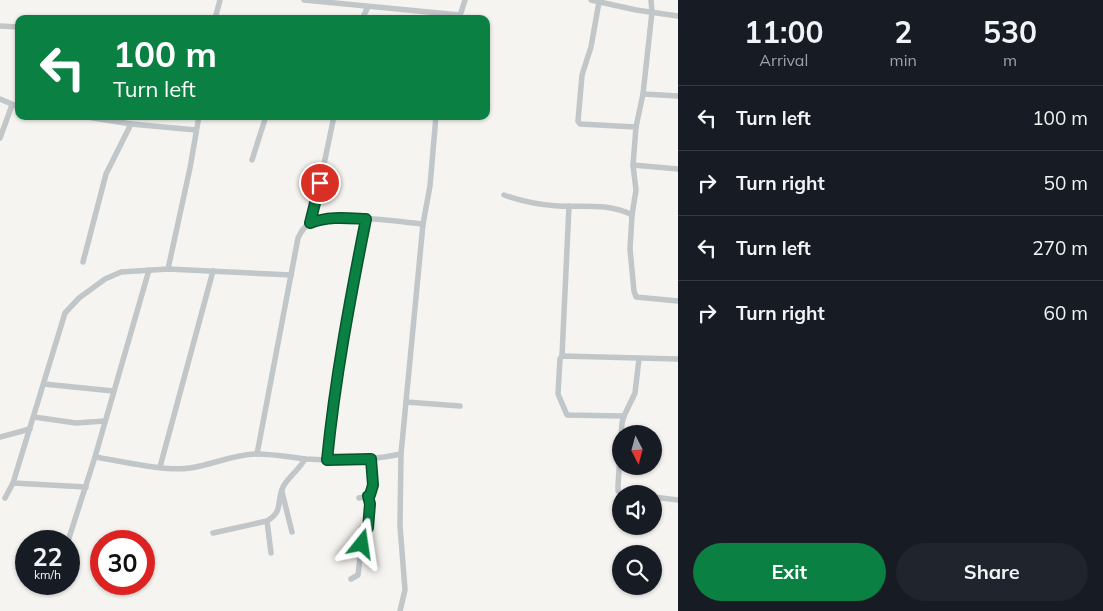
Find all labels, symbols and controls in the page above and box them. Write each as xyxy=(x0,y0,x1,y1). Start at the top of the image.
text: 11:00 xyxy=(744,13,824,51)
text: 2 xyxy=(894,13,912,51)
text: 530 xyxy=(983,13,1037,51)
text: 100 m xyxy=(113,32,217,76)
icon: left xyxy=(30,35,95,100)
text: Arrival xyxy=(759,50,808,70)
text: min xyxy=(890,50,917,70)
text: m xyxy=(1003,50,1017,70)
text: Turn left xyxy=(113,75,196,103)
icon: left xyxy=(693,104,721,132)
text: Turn left xyxy=(736,106,811,130)
text: 100 m xyxy=(1032,106,1088,130)
pin xyxy=(299,162,341,204)
icon: arrive xyxy=(306,169,334,197)
icon: right xyxy=(693,169,721,197)
text: Turn right xyxy=(736,171,825,195)
text: 50 m xyxy=(1044,171,1088,195)
icon: left xyxy=(693,234,721,262)
text: Turn left xyxy=(736,236,811,260)
text: 270 m xyxy=(1032,236,1088,260)
icon: right xyxy=(693,299,721,327)
text: Turn right xyxy=(736,301,825,325)
text: 60 m xyxy=(1044,301,1088,325)
north arrow xyxy=(612,425,662,475)
map controls xyxy=(612,425,662,595)
button: sound xyxy=(612,485,662,535)
position arrow xyxy=(335,517,387,569)
speed limit sign: 30 xyxy=(90,530,155,595)
text: 22 xyxy=(32,541,63,572)
button: Exit xyxy=(693,543,886,601)
button: Share xyxy=(896,543,1088,601)
button: search xyxy=(612,545,662,595)
text: km/h xyxy=(34,567,61,582)

